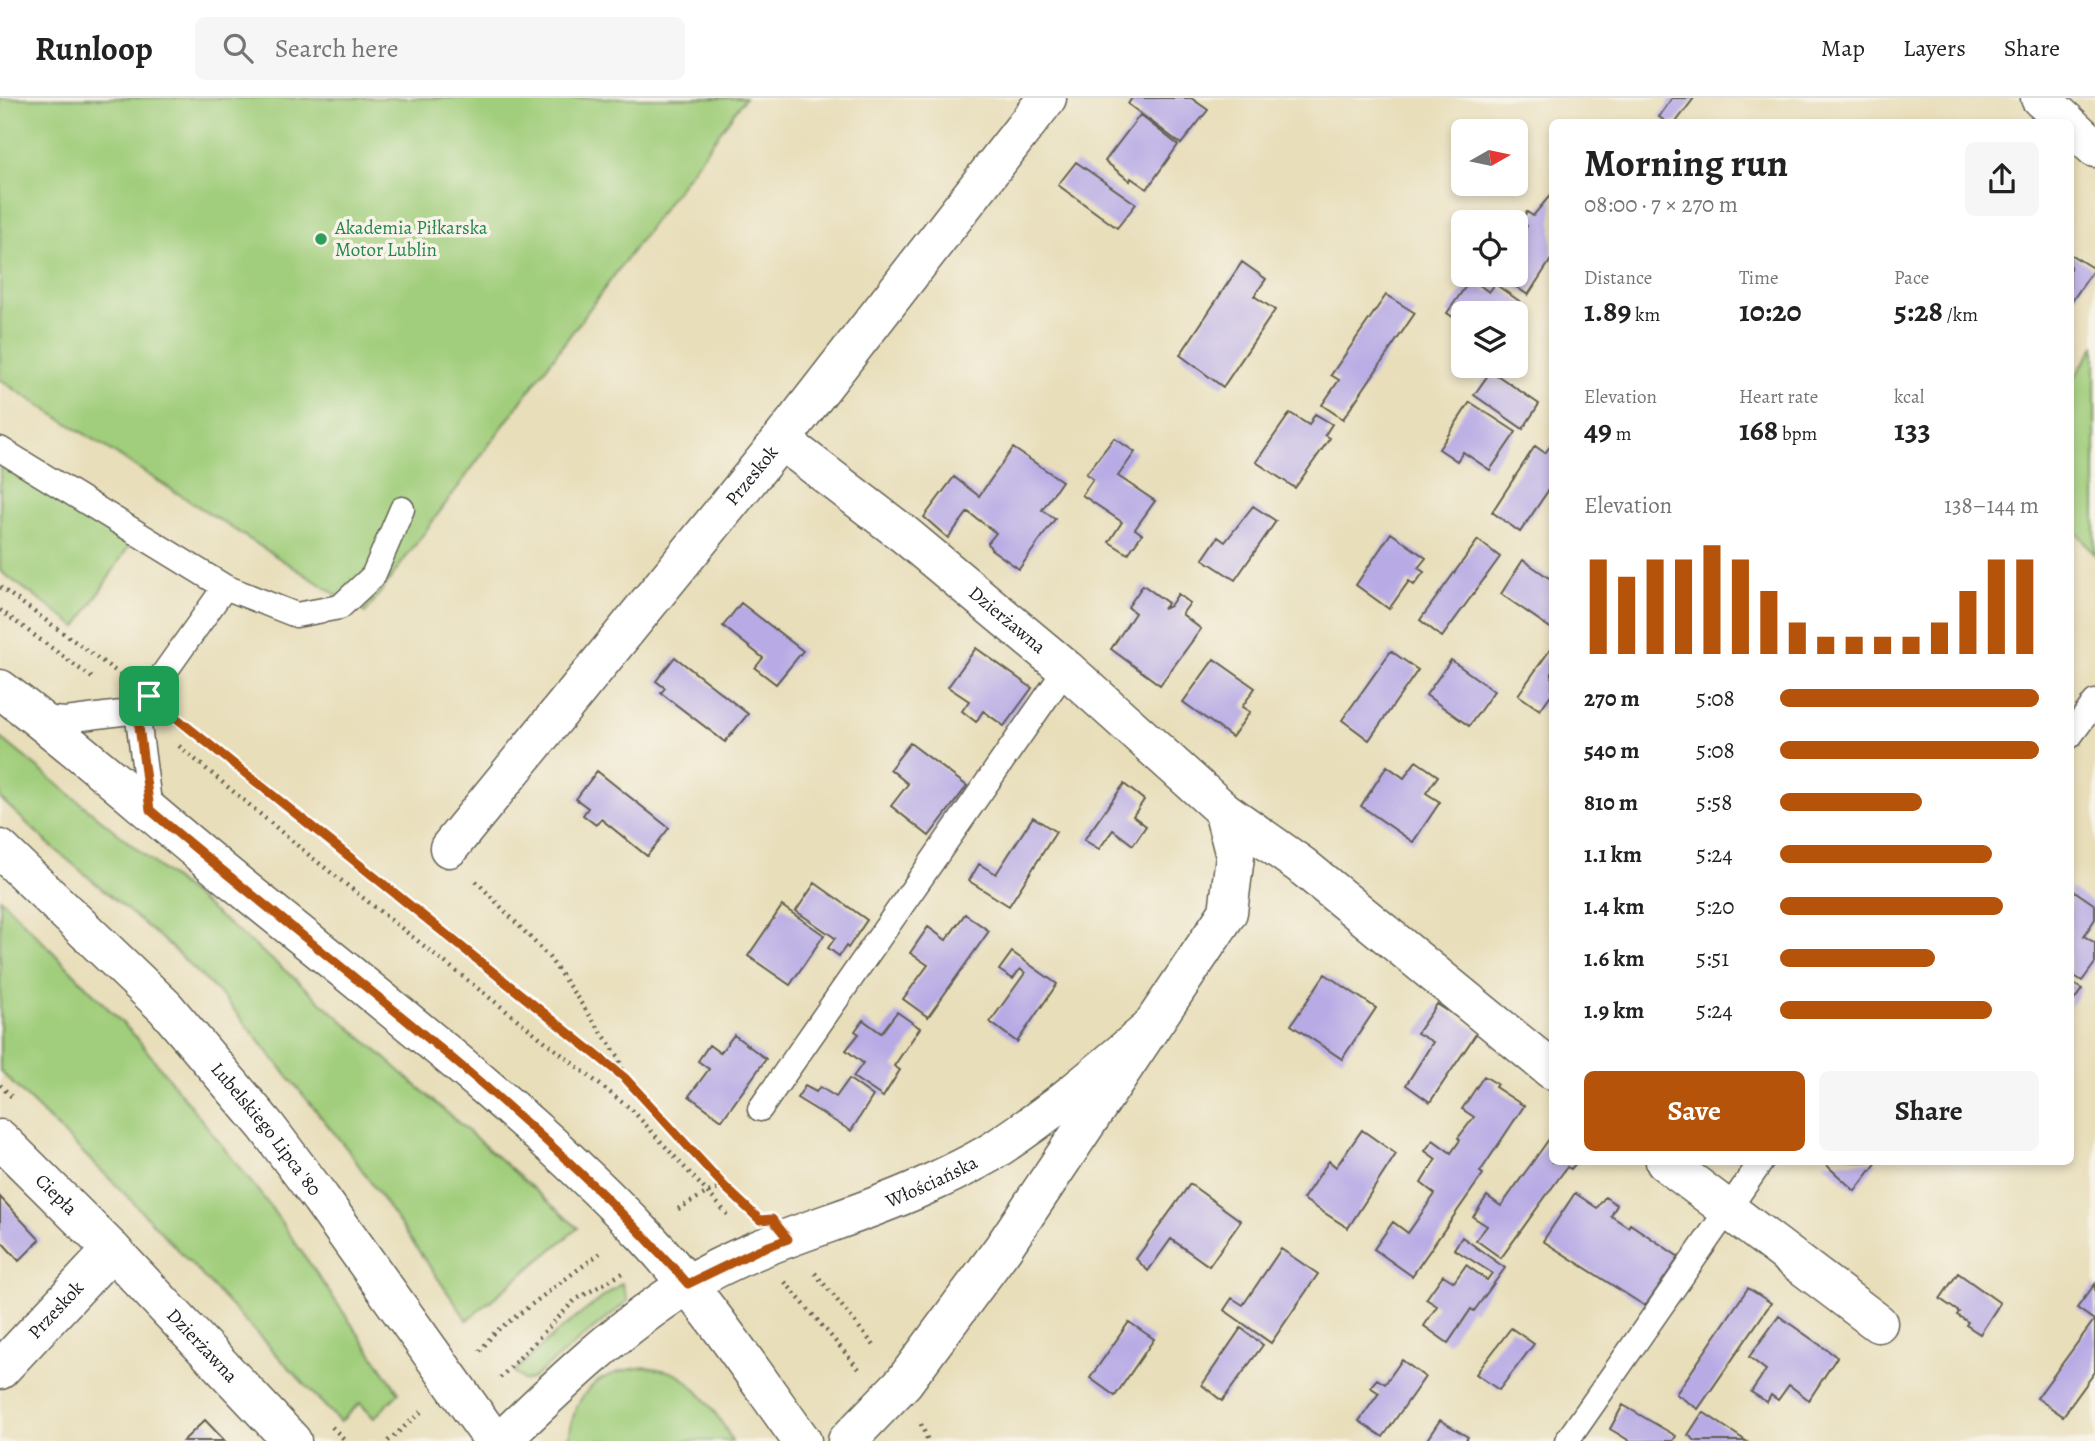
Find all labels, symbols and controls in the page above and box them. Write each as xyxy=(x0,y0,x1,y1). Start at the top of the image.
search box xyxy=(195,17,685,80)
text: Runloop xyxy=(35,26,153,71)
icon: search xyxy=(219,29,257,67)
text: Search here xyxy=(275,31,398,66)
text: Map xyxy=(1821,32,1865,64)
text: Layers xyxy=(1903,32,1966,64)
text: Share xyxy=(2004,32,2060,64)
north arrow xyxy=(1451,119,1528,196)
map controls xyxy=(1451,119,1528,378)
text: Morning run xyxy=(1584,137,1788,189)
button: share xyxy=(1965,142,2039,216)
text: 08:00 · 7 × 270 m xyxy=(1584,189,1738,220)
button: locate xyxy=(1451,210,1528,287)
place label: Akademia Piłkarska Motor Lublin xyxy=(334,215,488,263)
marker: Akademia Piłkarska Motor Lublin xyxy=(313,231,329,247)
text: Distance xyxy=(1584,265,1652,291)
text: Time xyxy=(1739,265,1778,291)
text: Pace xyxy=(1894,265,1929,291)
text: 1.89 xyxy=(1584,291,1631,331)
text: 10:20 xyxy=(1739,291,1802,331)
text: 5:28 xyxy=(1894,291,1943,331)
button: layers xyxy=(1451,301,1528,378)
text: km xyxy=(1631,302,1660,328)
text: /km xyxy=(1943,302,1978,328)
text: Elevation xyxy=(1584,384,1657,410)
text: Heart rate xyxy=(1739,384,1818,410)
text: kcal xyxy=(1894,384,1924,410)
text: 49 xyxy=(1584,410,1612,450)
text: 168 xyxy=(1739,410,1778,450)
text: 133 xyxy=(1894,410,1931,450)
text: m xyxy=(1612,421,1632,447)
text: bpm xyxy=(1778,421,1817,447)
street label: Przeskok xyxy=(720,440,785,511)
text: Elevation xyxy=(1584,490,1672,521)
text: 138–144 m xyxy=(1944,490,2039,521)
street label: Dzierżawna xyxy=(963,580,1051,660)
pin xyxy=(119,666,179,726)
icon: arrive xyxy=(130,677,168,715)
text: 270 m xyxy=(1584,683,1640,714)
text: 5:08 xyxy=(1696,683,1735,714)
text: 540 m xyxy=(1584,735,1639,766)
text: 5:08 xyxy=(1696,735,1735,766)
text: 810 m xyxy=(1584,787,1638,818)
text: 5:58 xyxy=(1696,787,1732,818)
text: 1.1 km xyxy=(1584,839,1642,870)
text: 5:24 xyxy=(1696,839,1733,870)
text: 1.4 km xyxy=(1584,891,1645,922)
text: 5:20 xyxy=(1696,891,1735,922)
text: 1.6 km xyxy=(1584,943,1644,974)
text: 5:51 xyxy=(1696,943,1729,974)
text: 1.9 km xyxy=(1584,995,1644,1026)
text: 5:24 xyxy=(1696,995,1733,1026)
street label: Lubelskiego Lipca '80 xyxy=(205,1057,327,1201)
button: Save xyxy=(1584,1071,1805,1151)
button: Share xyxy=(1819,1071,2039,1151)
street label: Włościańska xyxy=(881,1149,982,1215)
street label: Ciepła xyxy=(29,1168,83,1221)
street label: Przeskok xyxy=(22,1275,90,1345)
street label: Dzierżawna xyxy=(161,1303,244,1388)

